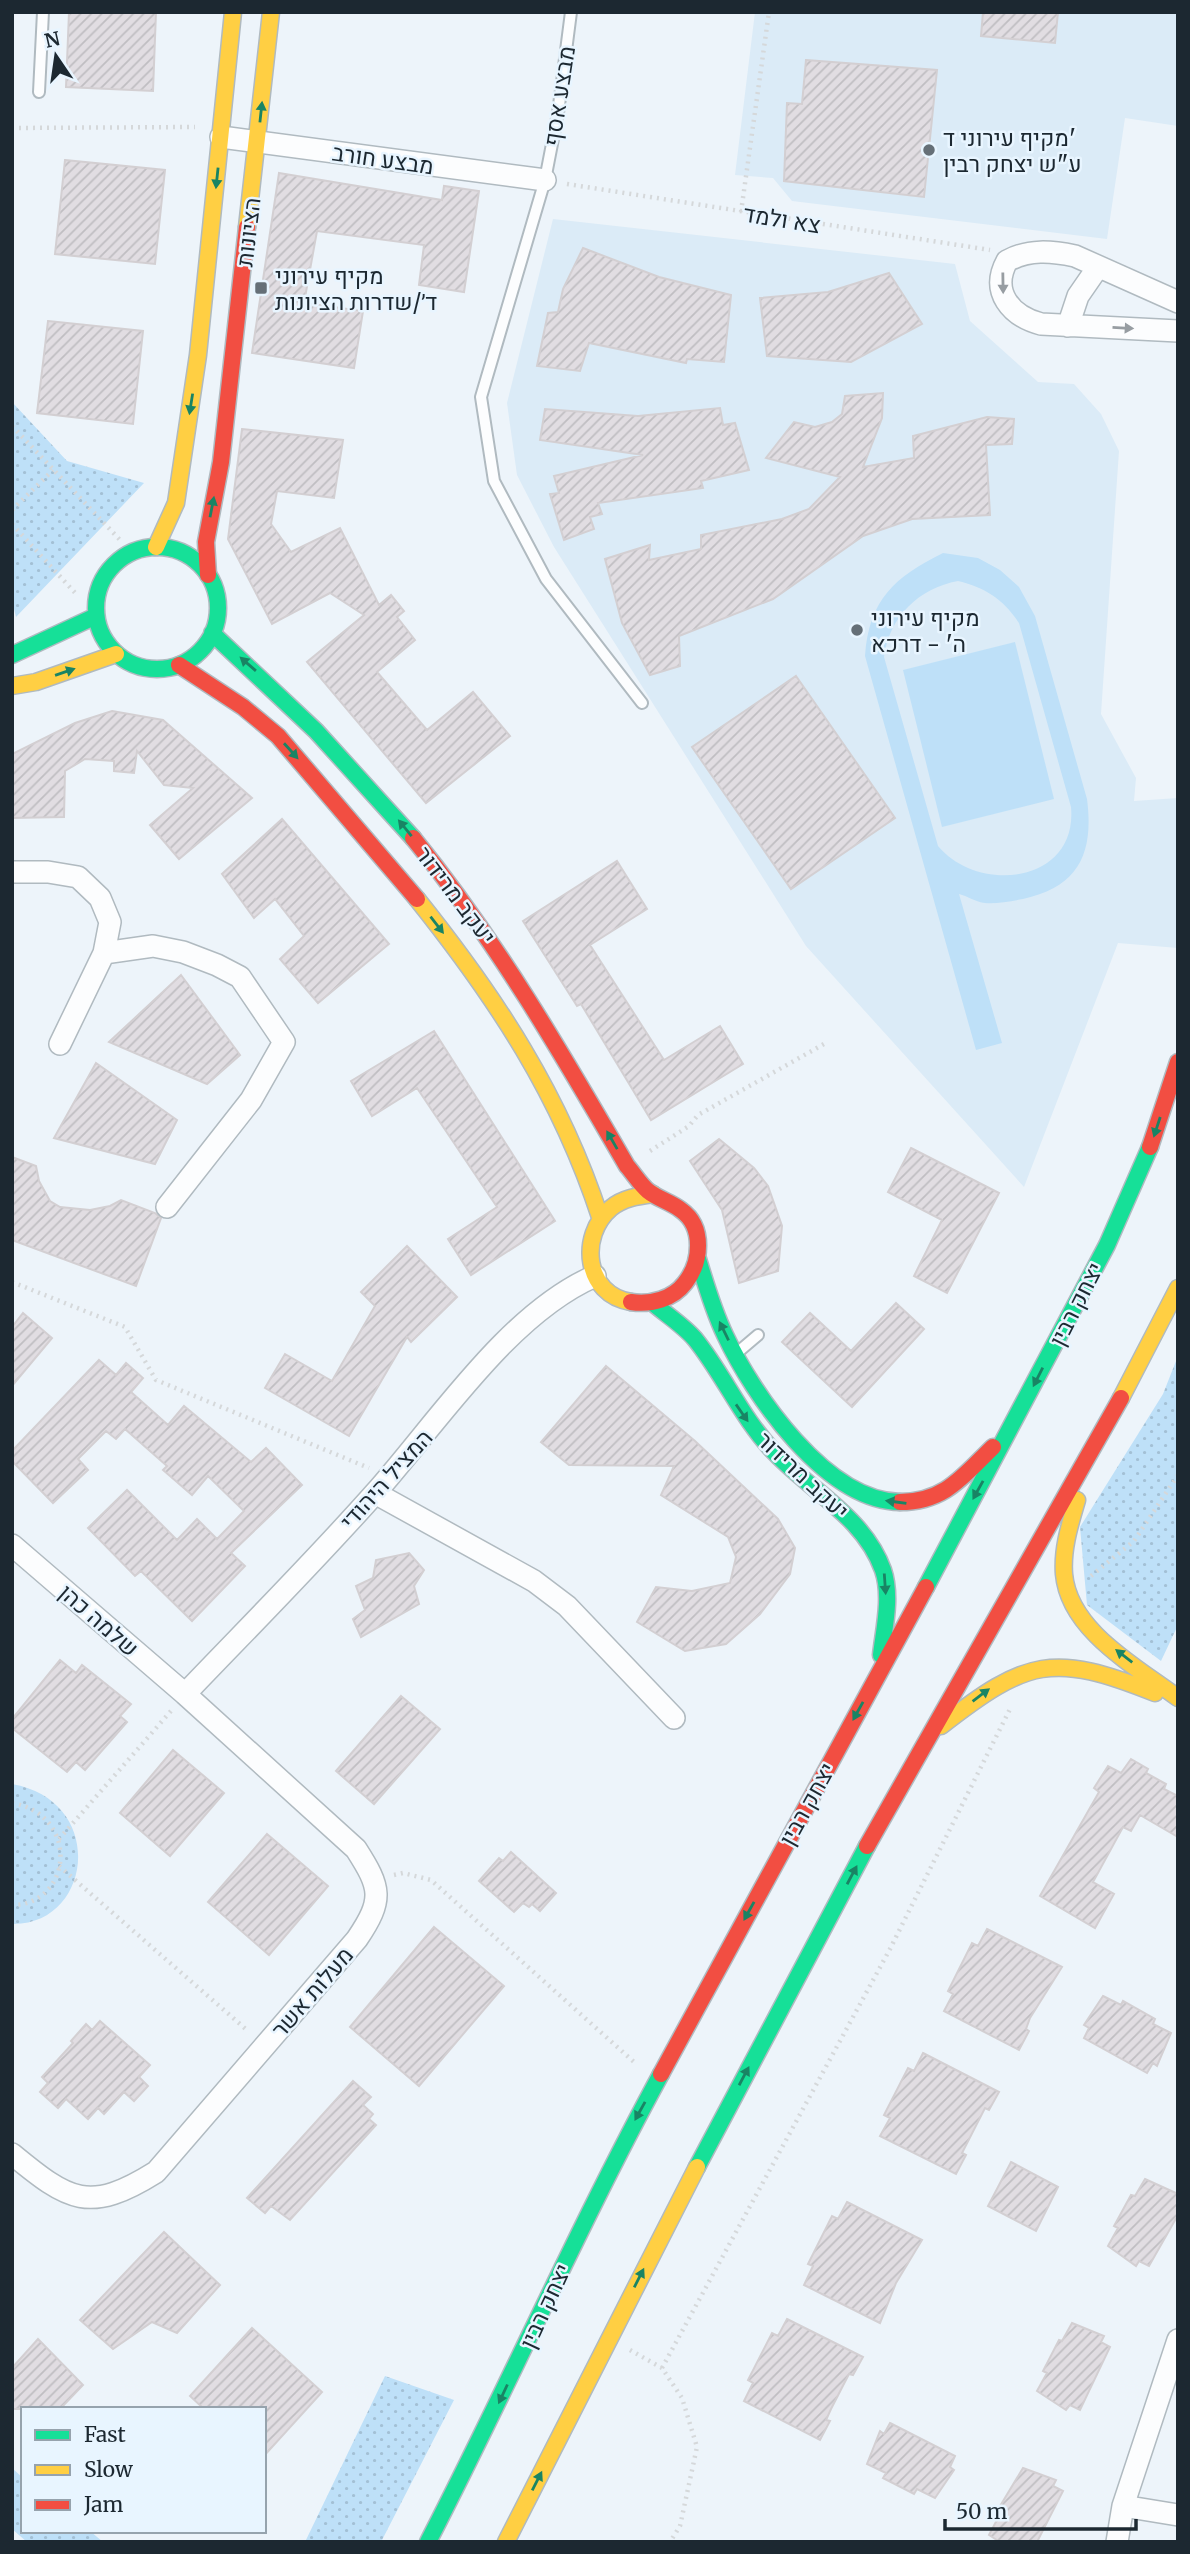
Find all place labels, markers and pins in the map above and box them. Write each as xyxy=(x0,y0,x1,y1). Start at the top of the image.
place label: מקיף עירוני ד' ע"ש יצחק רבין xyxy=(943,123,1082,178)
marker: מקיף עירוני ד' ע"ש יצחק רבין xyxy=(921,142,937,158)
place label: מקיף עירוני ד׳/שדרות הציונות xyxy=(275,261,437,316)
marker: מקיף עירוני ד׳/שדרות הציונות xyxy=(253,280,269,296)
place label: מקיף עירוני ה' - דרכא xyxy=(871,603,980,658)
marker: מקיף עירוני ה' - דרכא xyxy=(849,622,865,638)

